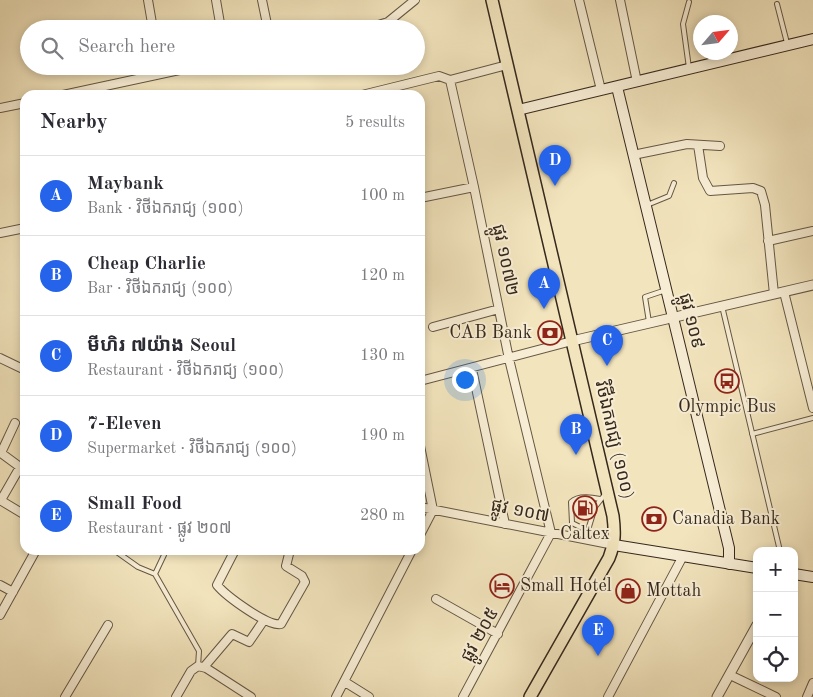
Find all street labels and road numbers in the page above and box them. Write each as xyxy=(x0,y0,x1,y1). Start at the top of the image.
street label: ផ្លូវ ១០៧២ xyxy=(482,223,521,299)
street label: ផ្លូវ ១០៩ xyxy=(669,291,707,352)
street label: វិថីឯករាជ្យ (១០០) xyxy=(590,377,640,501)
street label: ផ្លូវ ១០៧ xyxy=(488,497,551,532)
street label: ផ្លូវ ២០៥ xyxy=(458,605,508,668)

